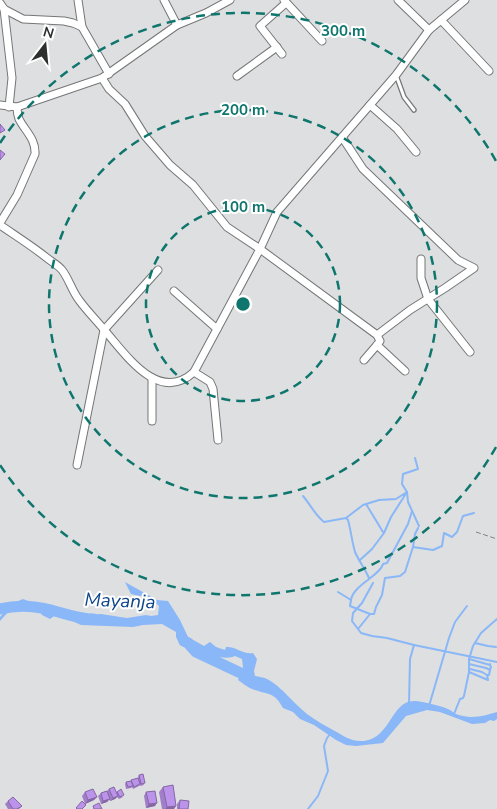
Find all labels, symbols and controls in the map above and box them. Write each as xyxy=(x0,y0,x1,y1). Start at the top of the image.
north arrow xyxy=(20,20,70,70)
text: 300 m xyxy=(321,21,365,41)
text: N xyxy=(41,22,56,44)
text: 200 m xyxy=(221,100,265,120)
text: 100 m xyxy=(221,197,265,217)
centre of rings xyxy=(234,295,252,313)
water label: Mayanja xyxy=(84,587,156,615)

